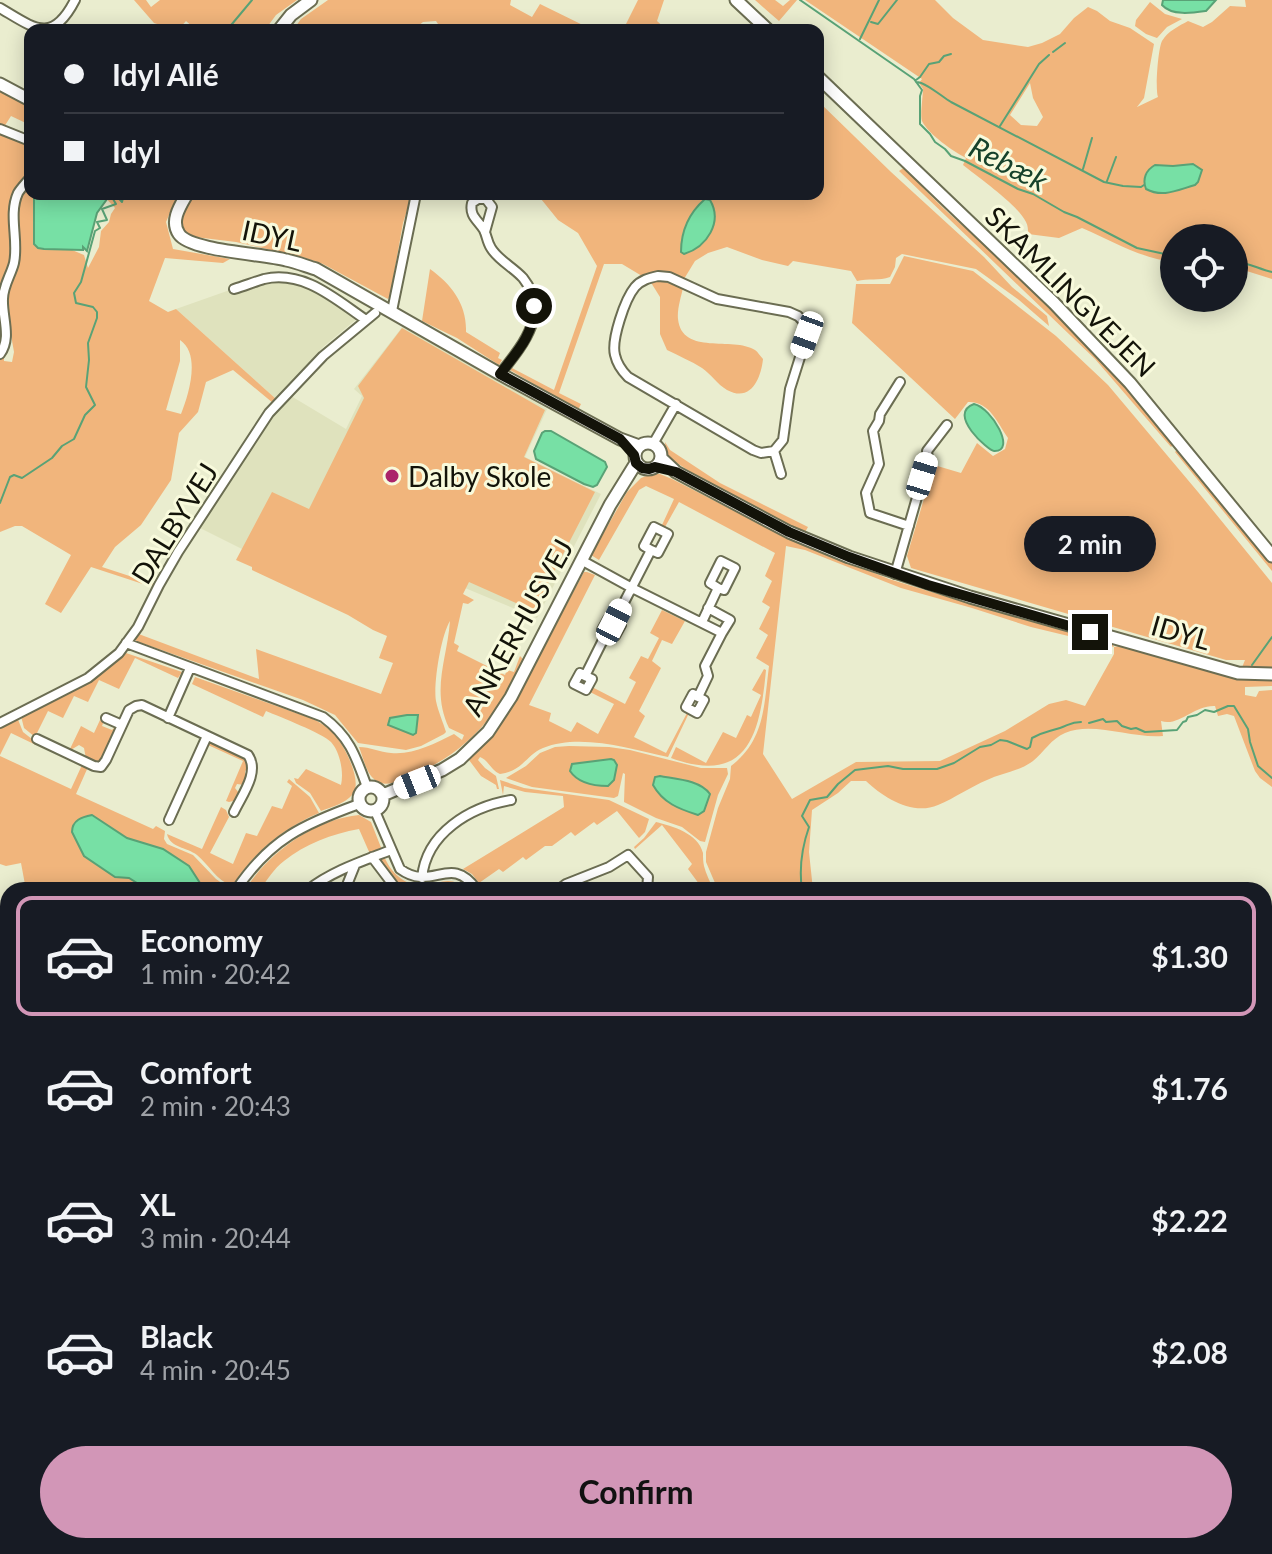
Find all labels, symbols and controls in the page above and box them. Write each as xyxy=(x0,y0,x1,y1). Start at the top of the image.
text: Idyl Allé xyxy=(112,56,219,92)
water label: Rebæk xyxy=(964,128,1055,198)
text: Idyl xyxy=(112,133,161,169)
street label: SKAMLINGVEJEN xyxy=(979,199,1163,383)
street label: IDYL xyxy=(239,212,305,258)
map controls xyxy=(1160,224,1248,312)
button: locate xyxy=(1160,224,1248,312)
route start xyxy=(516,288,552,324)
car xyxy=(788,308,826,362)
car xyxy=(904,450,940,502)
street label: DALBYVEJ xyxy=(124,456,224,590)
place label: Dalby Skole xyxy=(408,459,551,493)
marker: Dalby Skole xyxy=(383,467,401,485)
callout: 2 min xyxy=(1024,516,1156,572)
text: 2 min xyxy=(1058,528,1122,560)
street label: ANKERHUSVEJ xyxy=(455,533,579,721)
car xyxy=(592,595,636,649)
street label: IDYL xyxy=(1148,607,1214,657)
route end xyxy=(1072,614,1108,650)
car xyxy=(390,762,444,802)
icon: car xyxy=(44,920,116,992)
text: Economy xyxy=(140,922,263,958)
text: $1.30 xyxy=(1151,938,1228,974)
text: 1 min · 20:42 xyxy=(140,958,291,990)
icon: car xyxy=(44,1052,116,1124)
text: Comfort xyxy=(140,1054,252,1090)
text: $1.76 xyxy=(1151,1070,1228,1106)
text: 2 min · 20:43 xyxy=(140,1090,291,1122)
icon: car xyxy=(44,1184,116,1256)
text: XL xyxy=(140,1186,176,1222)
text: $2.22 xyxy=(1151,1202,1228,1238)
text: 3 min · 20:44 xyxy=(140,1222,291,1254)
icon: car xyxy=(44,1316,116,1388)
text: Black xyxy=(140,1318,213,1354)
text: $2.08 xyxy=(1151,1334,1228,1370)
text: 4 min · 20:45 xyxy=(140,1354,291,1386)
button: Confirm xyxy=(40,1446,1232,1538)

